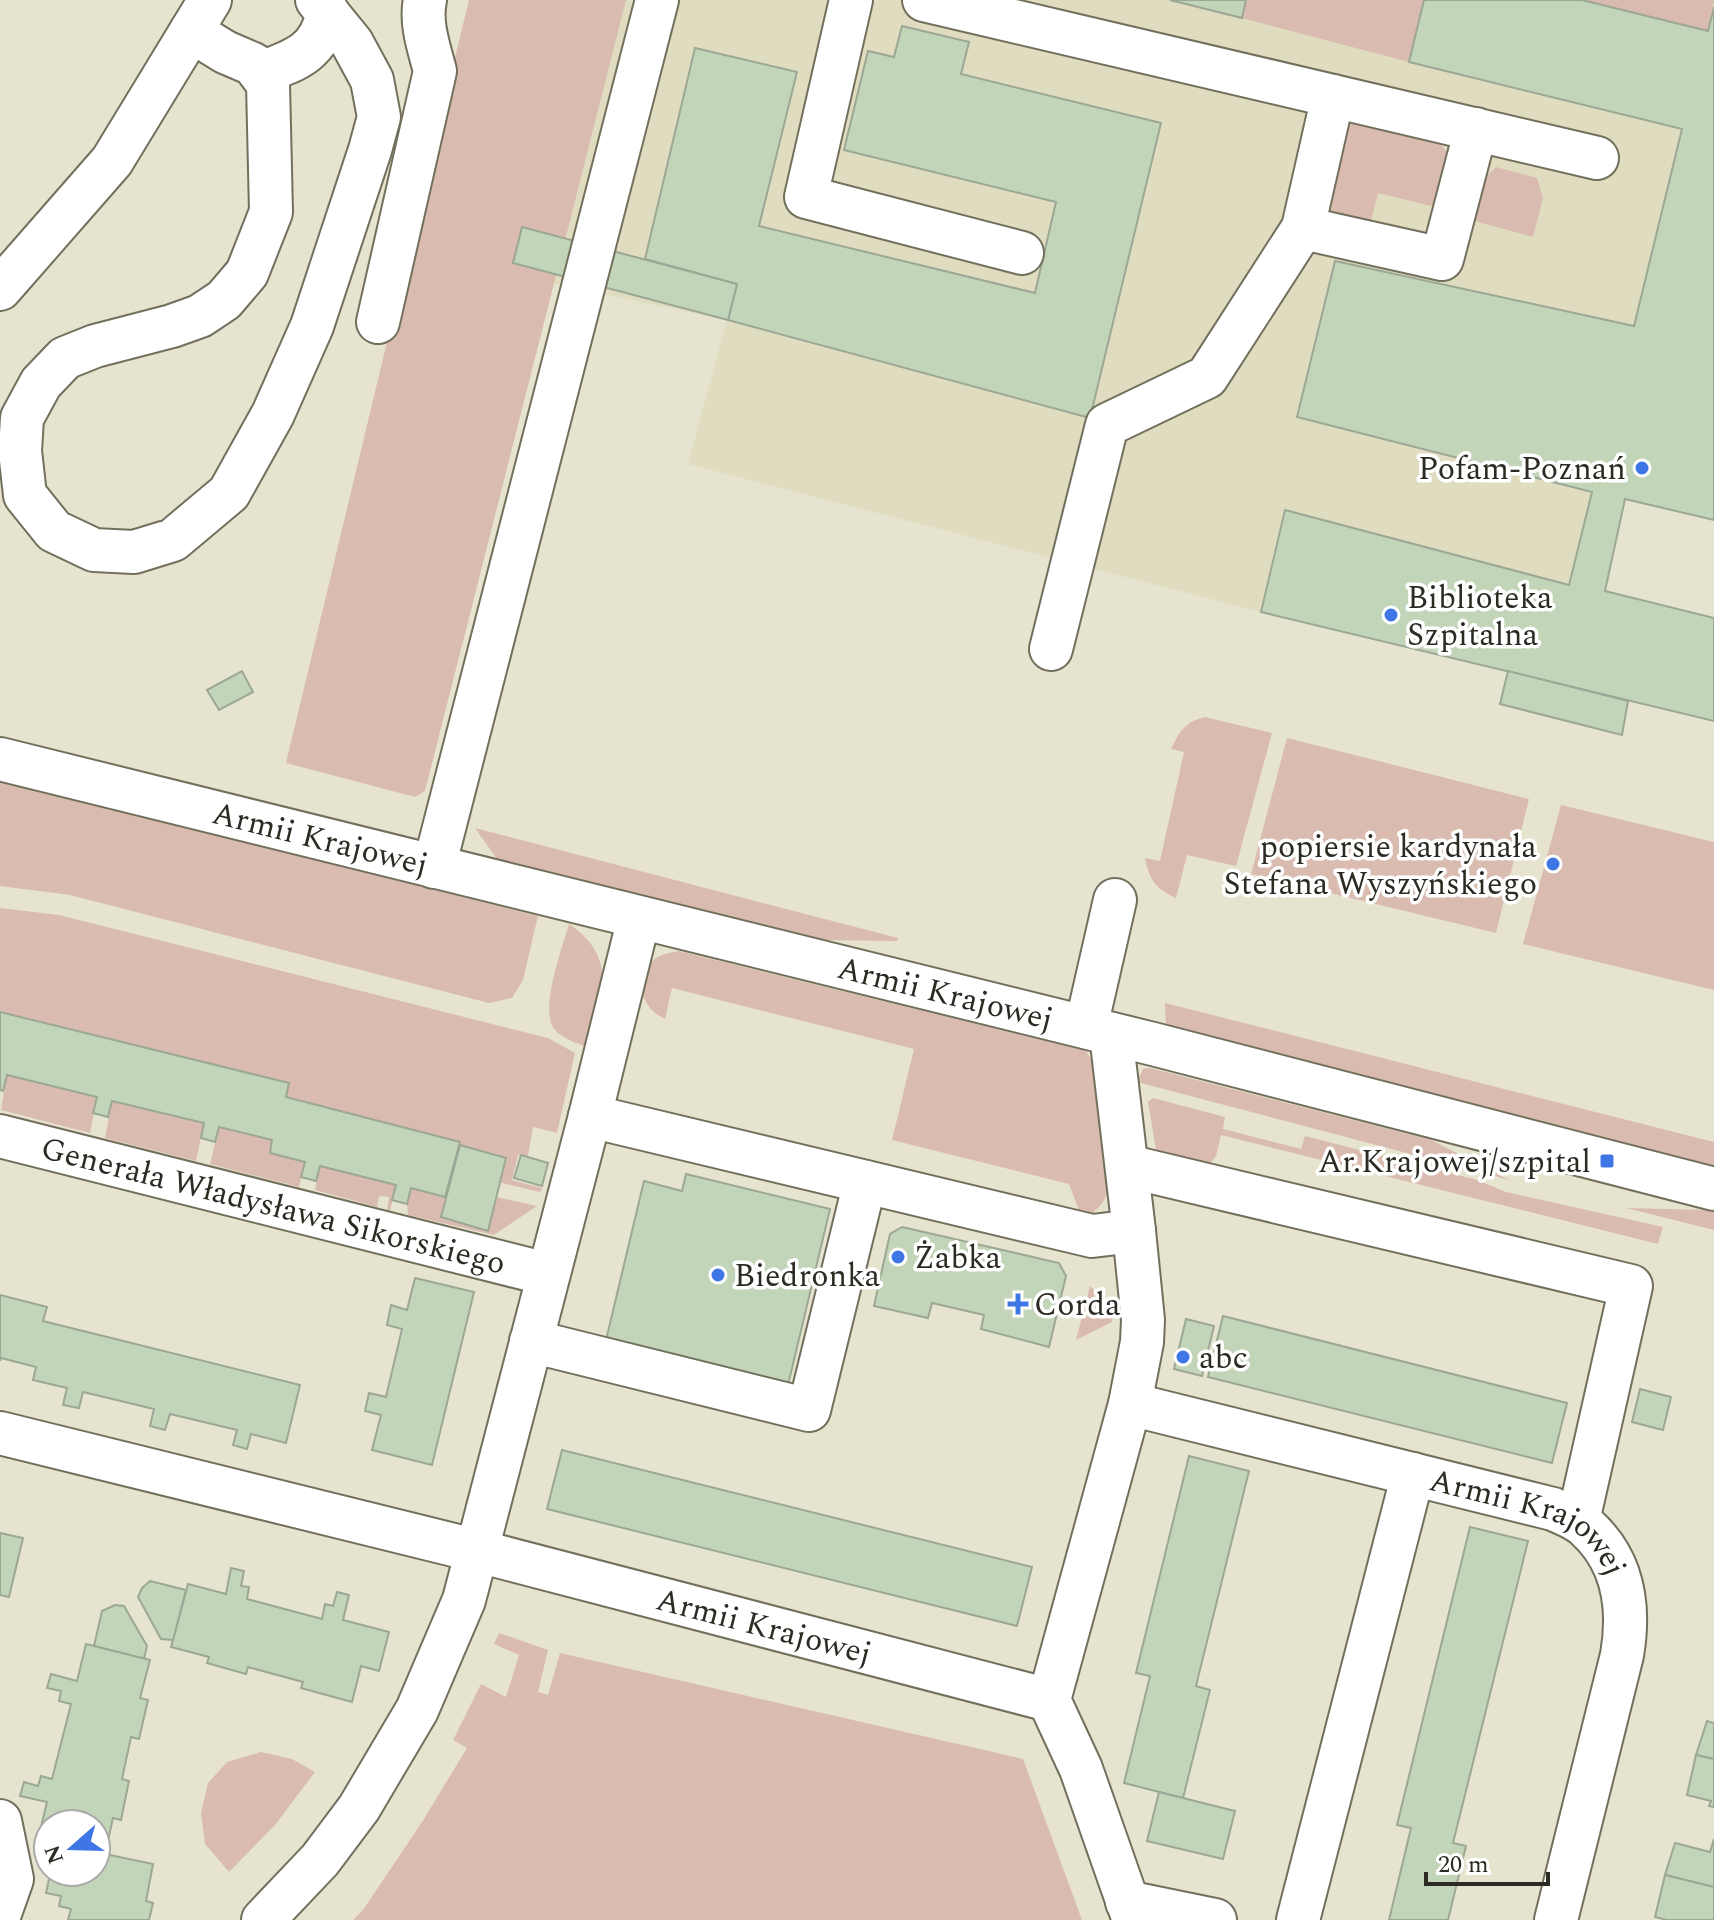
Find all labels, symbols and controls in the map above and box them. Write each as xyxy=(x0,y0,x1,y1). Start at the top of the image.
place label: Pofam-Poznań xyxy=(1418,445,1626,494)
marker: Pofam-Poznań xyxy=(1633,459,1651,477)
place label: Biblioteka Szpitalna xyxy=(1407,574,1553,660)
marker: Biblioteka Szpitalna xyxy=(1382,606,1400,624)
street label: Armii Krajowej xyxy=(207,789,433,890)
place label: popiersie kardynała Stefana Wyszyńskiego xyxy=(1224,823,1537,909)
marker: popiersie kardynała Stefana Wyszyńskiego xyxy=(1544,855,1562,873)
street label: Armii Krajowej xyxy=(832,944,1058,1044)
street label: Generała Władysława Sikorskiego xyxy=(36,1124,511,1289)
place label: Ar.Krajowej/szpital xyxy=(1318,1138,1591,1187)
marker: Ar.Krajowej/szpital xyxy=(1598,1152,1616,1170)
place label: Żabka xyxy=(914,1234,1001,1283)
marker: Żabka xyxy=(889,1248,907,1266)
place label: Biedronka xyxy=(734,1252,880,1301)
marker: Biedronka xyxy=(709,1266,727,1284)
place label: Corda xyxy=(1034,1281,1121,1330)
marker: Corda xyxy=(1009,1295,1027,1313)
place label: abc xyxy=(1199,1334,1248,1383)
marker: abc xyxy=(1174,1348,1192,1366)
street label: Armii Krajowej xyxy=(1424,1456,1639,1583)
street label: Armii Krajowej xyxy=(651,1576,877,1679)
north arrow xyxy=(32,1808,112,1888)
scale bar xyxy=(1426,1836,1548,1886)
text: N xyxy=(36,1840,73,1868)
text: 20 m xyxy=(1438,1847,1489,1883)

